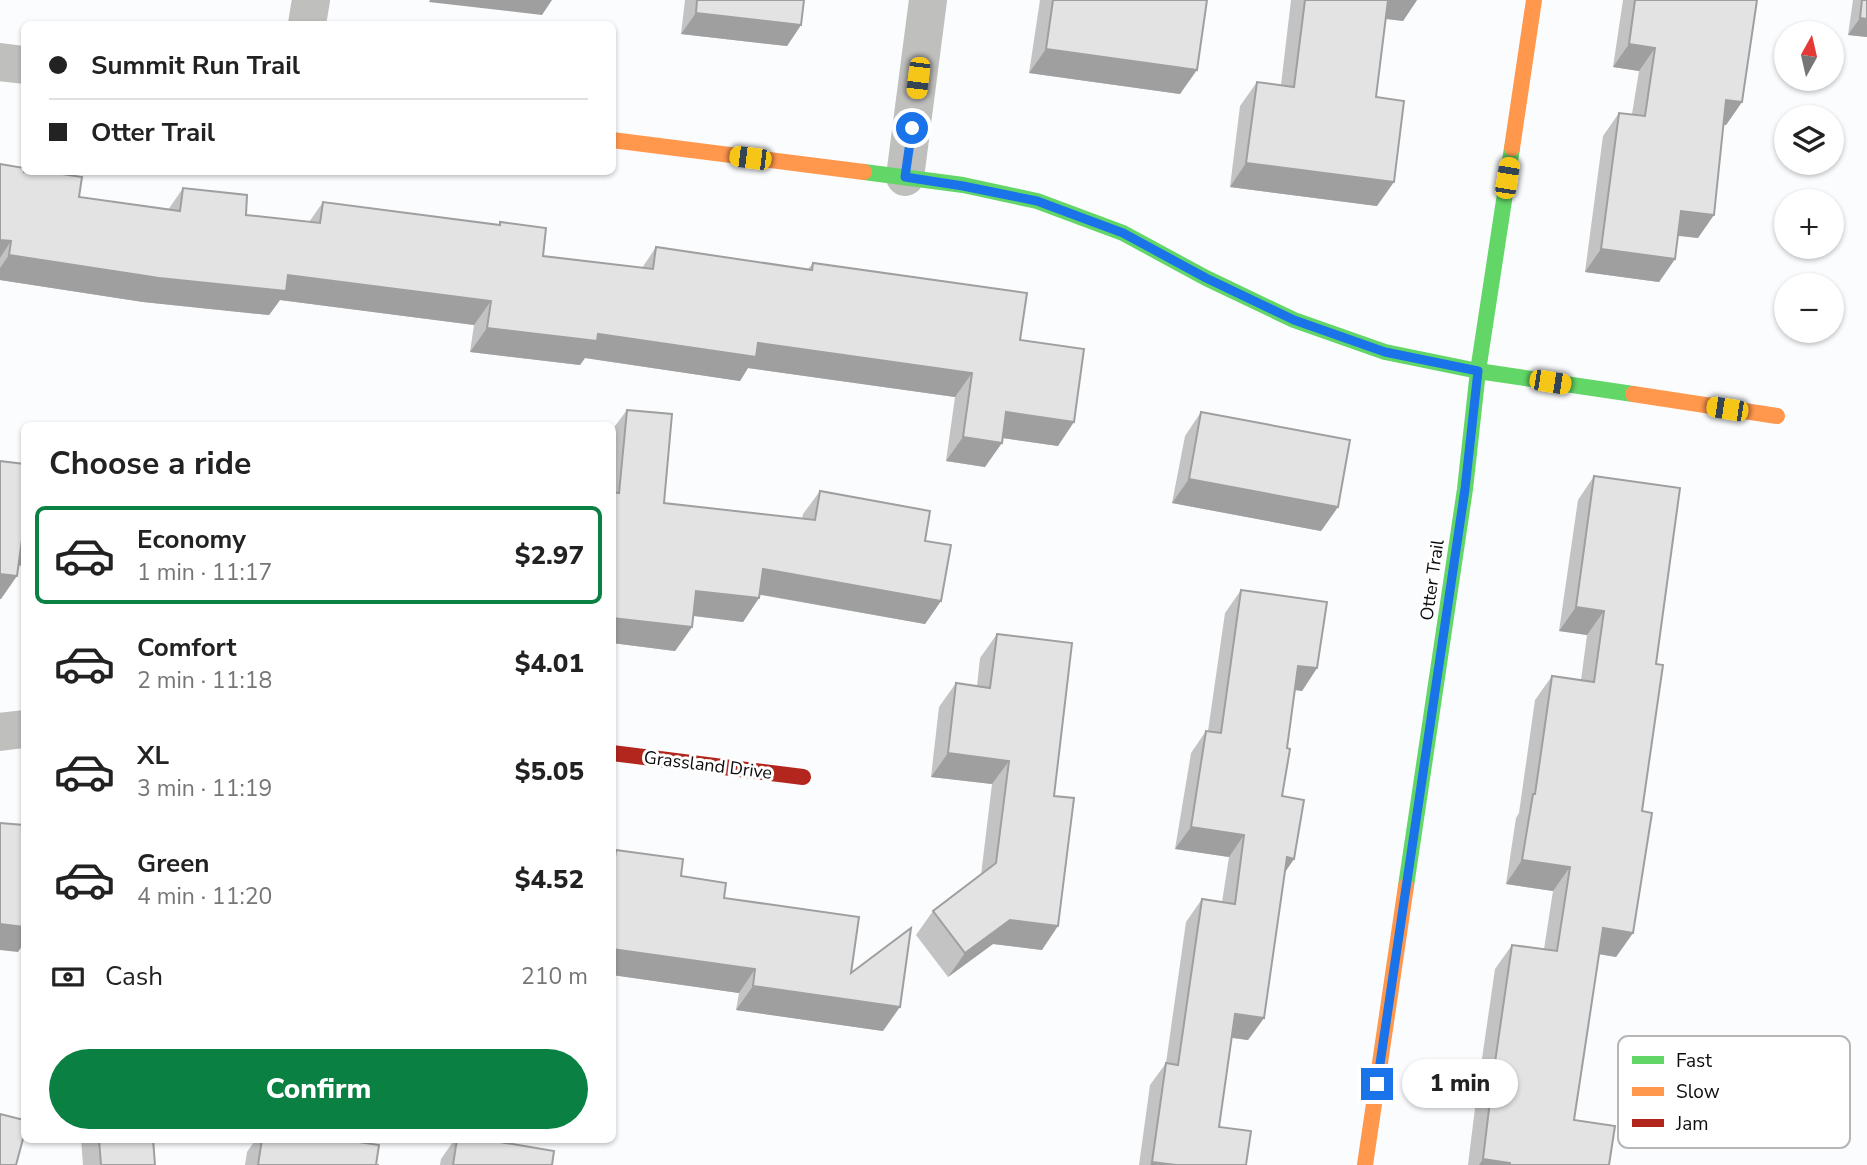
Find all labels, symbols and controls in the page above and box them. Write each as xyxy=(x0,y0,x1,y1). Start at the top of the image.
north arrow xyxy=(1774,21,1844,91)
map controls xyxy=(1774,21,1844,343)
text: Summit Run Trail xyxy=(91,48,300,83)
car xyxy=(906,56,931,100)
button: layers xyxy=(1774,105,1844,175)
route start xyxy=(896,112,928,144)
text: Otter Trail xyxy=(91,115,215,150)
car xyxy=(728,145,773,171)
car xyxy=(1494,156,1521,200)
button: + xyxy=(1774,189,1844,259)
button: − xyxy=(1774,273,1844,343)
car xyxy=(1528,368,1573,396)
car xyxy=(1705,395,1750,423)
text: Choose a ride xyxy=(49,442,251,485)
text: Economy xyxy=(137,522,246,557)
icon: car xyxy=(53,524,116,587)
street label: Otter Trail xyxy=(1414,537,1450,622)
text: $2.97 xyxy=(515,538,584,573)
text: 1 min · 11:17 xyxy=(137,557,272,588)
text: Comfort xyxy=(137,630,237,665)
icon: car xyxy=(53,632,116,695)
text: $4.01 xyxy=(515,646,584,681)
text: 2 min · 11:18 xyxy=(137,665,272,696)
text: XL xyxy=(137,738,169,773)
icon: car xyxy=(53,740,116,803)
street label: Grassland Drive xyxy=(642,745,774,785)
text: $5.05 xyxy=(515,754,584,789)
text: 3 min · 11:19 xyxy=(137,773,272,804)
text: Green xyxy=(137,846,210,881)
icon: car xyxy=(53,848,116,911)
text: $4.52 xyxy=(515,862,584,897)
text: 4 min · 11:20 xyxy=(137,881,272,912)
icon: cash xyxy=(49,958,87,996)
text: Cash xyxy=(105,959,163,994)
text: 210 m xyxy=(521,961,588,992)
legend xyxy=(1618,1036,1850,1148)
text: Fast xyxy=(1676,1048,1712,1074)
button: Confirm xyxy=(49,1049,588,1129)
callout: 1 min xyxy=(1402,1060,1517,1108)
route end xyxy=(1361,1068,1393,1100)
text: 1 min xyxy=(1430,1068,1490,1099)
text: Slow xyxy=(1676,1079,1720,1105)
text: Jam xyxy=(1675,1111,1709,1137)

